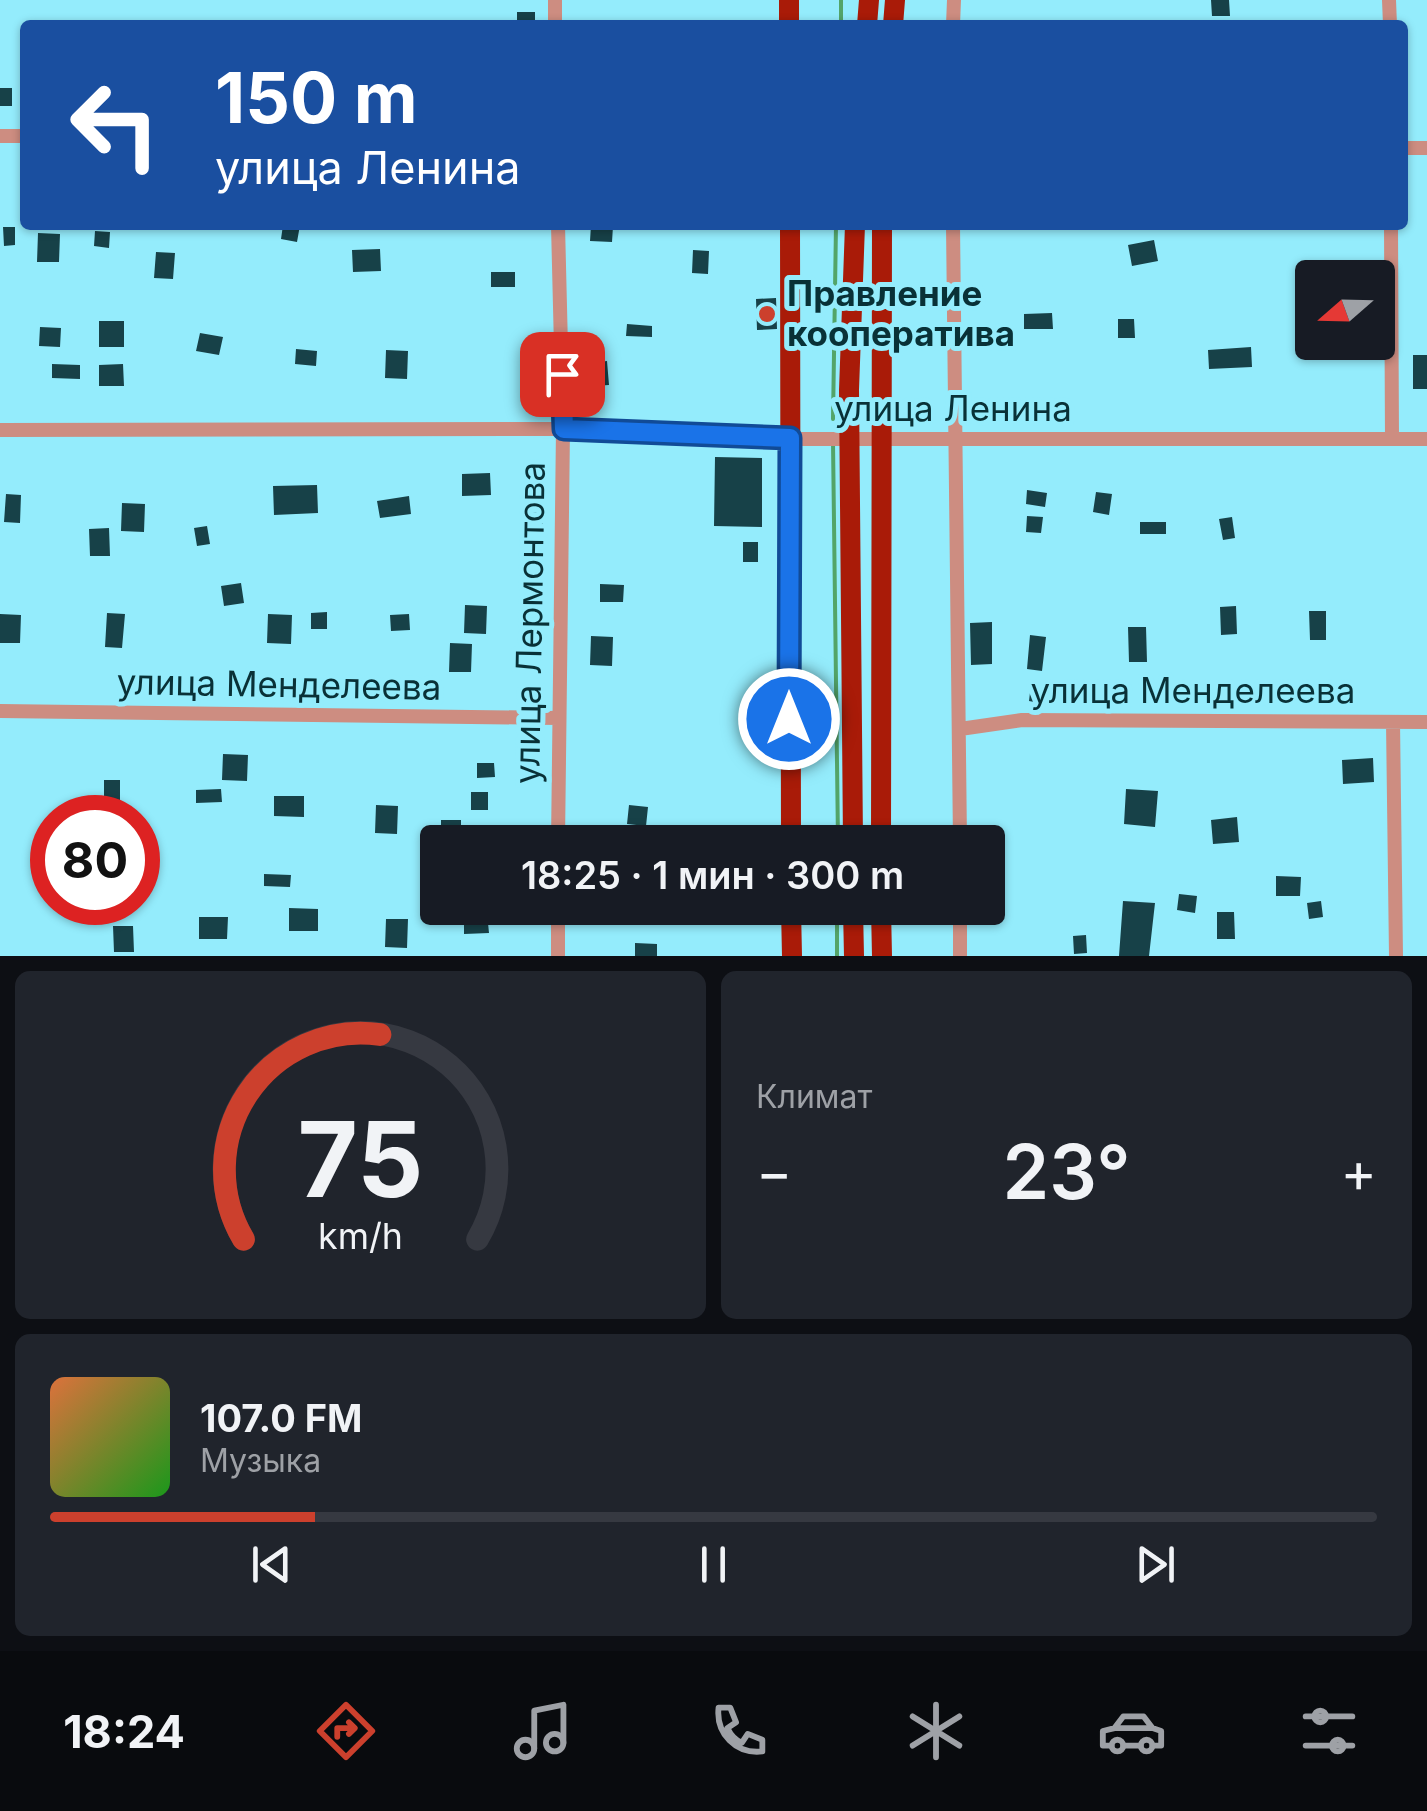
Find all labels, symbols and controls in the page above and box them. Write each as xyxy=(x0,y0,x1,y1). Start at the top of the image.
text: 150 m xyxy=(215,55,418,140)
icon: left xyxy=(50,60,180,190)
text: улица Ленина xyxy=(215,140,521,195)
north arrow xyxy=(1295,260,1395,360)
map controls xyxy=(1295,260,1395,360)
place label: Правление кооператива xyxy=(787,272,1015,354)
marker: Правление кооператива xyxy=(756,303,778,325)
pin xyxy=(520,332,605,417)
icon: arrive xyxy=(535,347,590,402)
street label: улица Ленина xyxy=(834,387,1072,429)
street label: улица Лермонтова xyxy=(505,462,553,784)
street label: улица Менделеева xyxy=(116,660,442,708)
position arrow xyxy=(737,667,841,771)
street label: улица Менделеева xyxy=(1031,669,1355,711)
speed limit sign: 80 xyxy=(30,795,160,925)
text: 18:25 · 1 мин · 300 m xyxy=(521,852,904,898)
text: Климат xyxy=(756,1077,872,1116)
text: 75 xyxy=(298,1096,423,1222)
text: 23° xyxy=(1002,1126,1131,1217)
text: − xyxy=(756,1139,792,1205)
text: + xyxy=(1341,1139,1377,1205)
text: km/h xyxy=(318,1214,403,1258)
text: 107.0 FM xyxy=(200,1395,363,1441)
text: Музыка xyxy=(200,1441,321,1480)
icon: previous xyxy=(244,1537,299,1592)
icon: pause xyxy=(686,1537,741,1592)
icon: next xyxy=(1128,1537,1183,1592)
icon: directions xyxy=(311,1696,381,1766)
icon: music xyxy=(508,1696,578,1766)
icon: phone xyxy=(704,1696,774,1766)
icon: climate xyxy=(901,1696,971,1766)
icon: car xyxy=(1097,1696,1167,1766)
icon: filters xyxy=(1294,1696,1364,1766)
text: 18:24 xyxy=(63,1704,185,1759)

